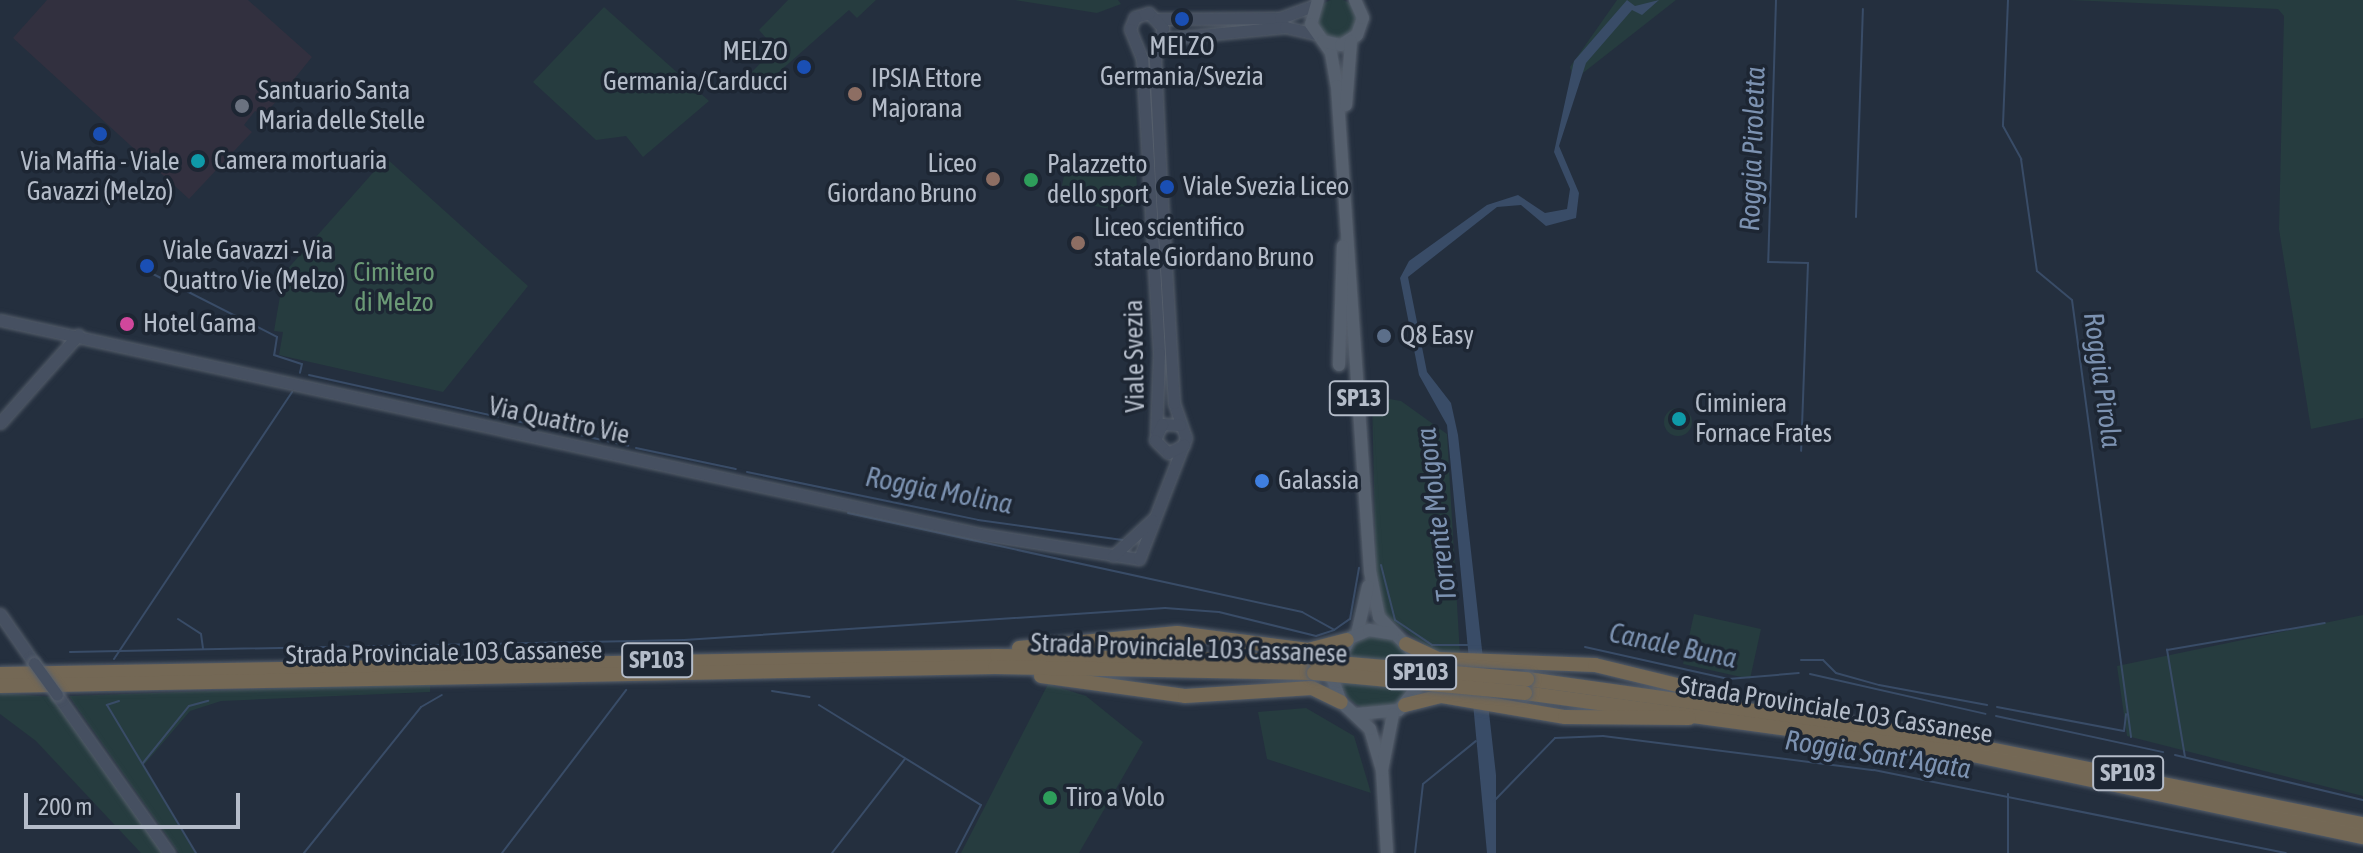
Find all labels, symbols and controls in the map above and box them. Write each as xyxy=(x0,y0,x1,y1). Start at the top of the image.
marker: MELZO Germania/Svezia xyxy=(1173,10,1191,28)
place label: MELZO Germania/Svezia xyxy=(1100,31,1264,92)
place label: MELZO Germania/Carducci xyxy=(603,36,788,98)
marker: MELZO Germania/Carducci xyxy=(795,58,813,76)
place label: IPSIA Ettore Majorana xyxy=(871,63,982,124)
water label: Roggia Piroletta xyxy=(1732,66,1772,232)
place label: Santuario Santa Maria delle Stelle xyxy=(258,75,425,136)
marker: IPSIA Ettore Majorana xyxy=(846,85,864,103)
marker: Santuario Santa Maria delle Stelle xyxy=(233,97,251,115)
marker: Via Maffia - Viale Gavazzi (Melzo) xyxy=(91,125,109,143)
place label: Camera mortuaria xyxy=(214,145,387,177)
place label: Via Maffia - Viale Gavazzi (Melzo) xyxy=(21,146,179,208)
place label: Liceo Giordano Bruno xyxy=(827,148,977,210)
place label: Palazzetto dello sport xyxy=(1047,149,1149,210)
marker: Camera mortuaria xyxy=(189,152,207,170)
marker: Liceo Giordano Bruno xyxy=(984,170,1002,188)
marker: Palazzetto dello sport xyxy=(1022,171,1040,189)
place label: Viale Svezia Liceo xyxy=(1183,171,1349,203)
marker: Viale Svezia Liceo xyxy=(1158,178,1176,196)
place label: Liceo scientifico statale Giordano Bruno xyxy=(1094,212,1314,274)
marker: Liceo scientifico statale Giordano Bruno xyxy=(1069,234,1087,252)
place label: Viale Gavazzi - Via Quattro Vie (Melzo) xyxy=(163,235,345,296)
marker: Viale Gavazzi - Via Quattro Vie (Melzo) xyxy=(138,257,156,275)
park label: Cimitero di Melzo xyxy=(353,257,435,318)
street label: Viale Svezia xyxy=(1118,299,1152,413)
place label: Hotel Gama xyxy=(143,308,256,340)
water label: Roggia Pirola xyxy=(2077,310,2129,450)
marker: Hotel Gama xyxy=(118,315,136,333)
place label: Q8 Easy xyxy=(1400,320,1474,352)
marker: Q8 Easy xyxy=(1375,327,1393,345)
road number: SP13 xyxy=(1327,378,1391,418)
place label: Ciminiera Fornace Frates xyxy=(1695,388,1832,450)
street label: Via Quattro Vie xyxy=(486,391,632,451)
marker: Ciminiera Fornace Frates xyxy=(1670,410,1688,428)
water label: Torrente Molgora xyxy=(1409,426,1463,604)
water label: Roggia Molina xyxy=(863,459,1015,521)
place label: Galassia xyxy=(1278,465,1359,497)
marker: Galassia xyxy=(1253,472,1271,490)
water label: Canale Buna xyxy=(1606,615,1740,675)
street label: Strada Provinciale 103 Cassanese xyxy=(1030,628,1348,670)
street label: Strada Provinciale 103 Cassanese xyxy=(285,635,603,671)
road number: SP103 xyxy=(621,640,693,680)
road number: SP103 xyxy=(1385,652,1457,692)
street label: Strada Provinciale 103 Cassanese xyxy=(1677,670,1995,750)
water label: Roggia Sant'Agata xyxy=(1783,723,1973,785)
road number: SP103 xyxy=(2092,753,2164,793)
scale bar xyxy=(28,777,244,827)
place label: Tiro a Volo xyxy=(1066,782,1165,814)
marker: Tiro a Volo xyxy=(1041,789,1059,807)
text: 200 m xyxy=(38,793,92,820)

